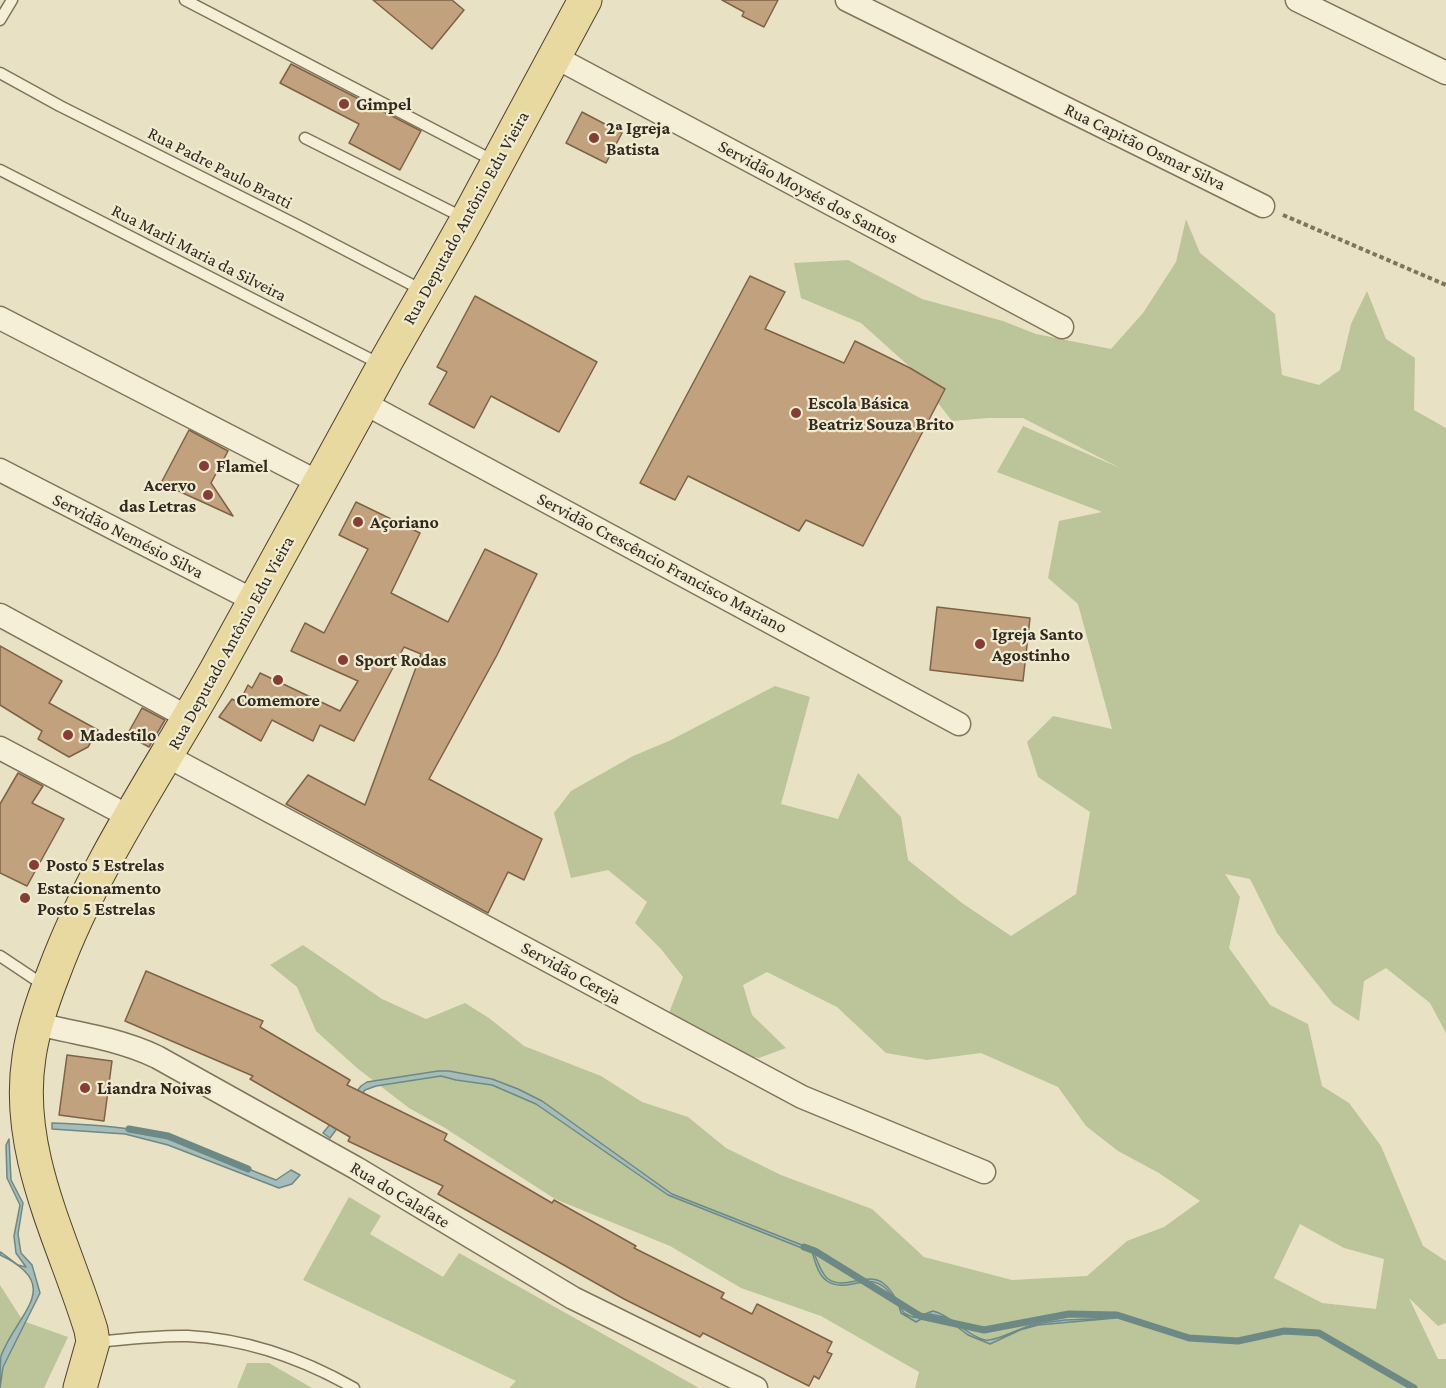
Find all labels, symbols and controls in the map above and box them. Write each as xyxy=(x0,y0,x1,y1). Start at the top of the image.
place label: Gimpel xyxy=(356,93,412,115)
marker: Gimpel xyxy=(337,97,351,111)
street label: Rua Capitão Osmar Silva xyxy=(1061,99,1229,195)
street label: Rua Deputado Antônio Edu Vieira xyxy=(398,107,534,329)
place label: 2ª Igreja Batista xyxy=(606,117,670,160)
street label: Rua Padre Paulo Bratti xyxy=(144,122,296,214)
marker: 2ª Igreja Batista xyxy=(587,131,601,145)
street label: Servidão Moysés dos Santos xyxy=(714,135,902,249)
street label: Rua Marli Maria da Silveira xyxy=(108,199,290,307)
place label: Escola Básica Beatriz Souza Brito xyxy=(808,392,954,434)
marker: Escola Básica Beatriz Souza Brito xyxy=(789,406,803,420)
place label: Flamel xyxy=(216,455,268,477)
marker: Flamel xyxy=(197,459,211,473)
place label: Acervo das Letras xyxy=(119,474,196,516)
marker: Acervo das Letras xyxy=(201,488,215,502)
street label: Servidão Crescêncio Francisco Mariano xyxy=(533,488,791,638)
street label: Servidão Nemésio Silva xyxy=(49,489,207,583)
place label: Açoriano xyxy=(370,511,439,533)
marker: Açoriano xyxy=(351,515,365,529)
street label: Rua Deputado Antônio Edu Vieira xyxy=(163,532,299,754)
place label: Igreja Santo Agostinho xyxy=(992,623,1083,666)
marker: Igreja Santo Agostinho xyxy=(973,637,987,651)
place label: Sport Rodas xyxy=(355,649,446,671)
marker: Sport Rodas xyxy=(336,653,350,667)
marker: Comemore xyxy=(271,673,285,687)
place label: Comemore xyxy=(236,689,320,711)
place label: Madestilo xyxy=(80,724,156,746)
marker: Madestilo xyxy=(61,728,75,742)
place label: Posto 5 Estrelas xyxy=(46,854,164,876)
marker: Posto 5 Estrelas xyxy=(27,858,41,872)
place label: Estacionamento Posto 5 Estrelas xyxy=(37,877,161,920)
marker: Estacionamento Posto 5 Estrelas xyxy=(18,891,32,905)
street label: Servidão Cereja xyxy=(517,937,625,1009)
place label: Liandra Noivas xyxy=(97,1077,211,1099)
marker: Liandra Noivas xyxy=(78,1081,92,1095)
street label: Rua do Calafate xyxy=(346,1157,454,1233)

